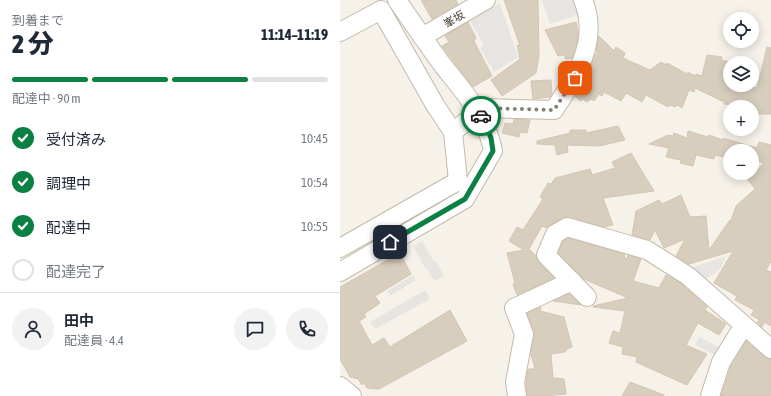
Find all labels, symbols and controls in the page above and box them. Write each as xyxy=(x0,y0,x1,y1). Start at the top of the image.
street label: 峯坂 xyxy=(441,8,467,30)
map controls xyxy=(723,12,759,180)
button: locate xyxy=(723,12,759,48)
text: 到着まで xyxy=(12,13,64,28)
text: 11:14–11:19 xyxy=(261,26,328,43)
text: 2 分 xyxy=(12,29,54,59)
button: layers xyxy=(723,56,759,92)
pin xyxy=(558,61,592,95)
icon: bag xyxy=(564,67,586,89)
text: 配達中 · 90 m xyxy=(12,91,81,106)
courier xyxy=(461,96,501,136)
button: + xyxy=(723,100,759,136)
icon: car xyxy=(470,105,492,127)
icon: check xyxy=(12,127,34,149)
text: 受付済み xyxy=(46,131,106,148)
text: 10:45 xyxy=(301,131,328,146)
button: − xyxy=(723,144,759,180)
icon: check xyxy=(12,171,34,193)
text: 調理中 xyxy=(46,175,91,192)
text: 10:54 xyxy=(301,175,328,190)
icon: check xyxy=(12,215,34,237)
text: 配達中 xyxy=(46,219,91,236)
text: 10:55 xyxy=(301,219,328,234)
pin xyxy=(373,225,407,259)
icon: home xyxy=(379,231,401,253)
text: 配達完了 xyxy=(46,263,106,280)
button: person xyxy=(12,308,54,350)
button: chat xyxy=(234,308,276,350)
button: phone xyxy=(286,308,328,350)
text: 田中 xyxy=(64,312,94,329)
text: 配達員 · 4.4 xyxy=(64,333,124,348)

